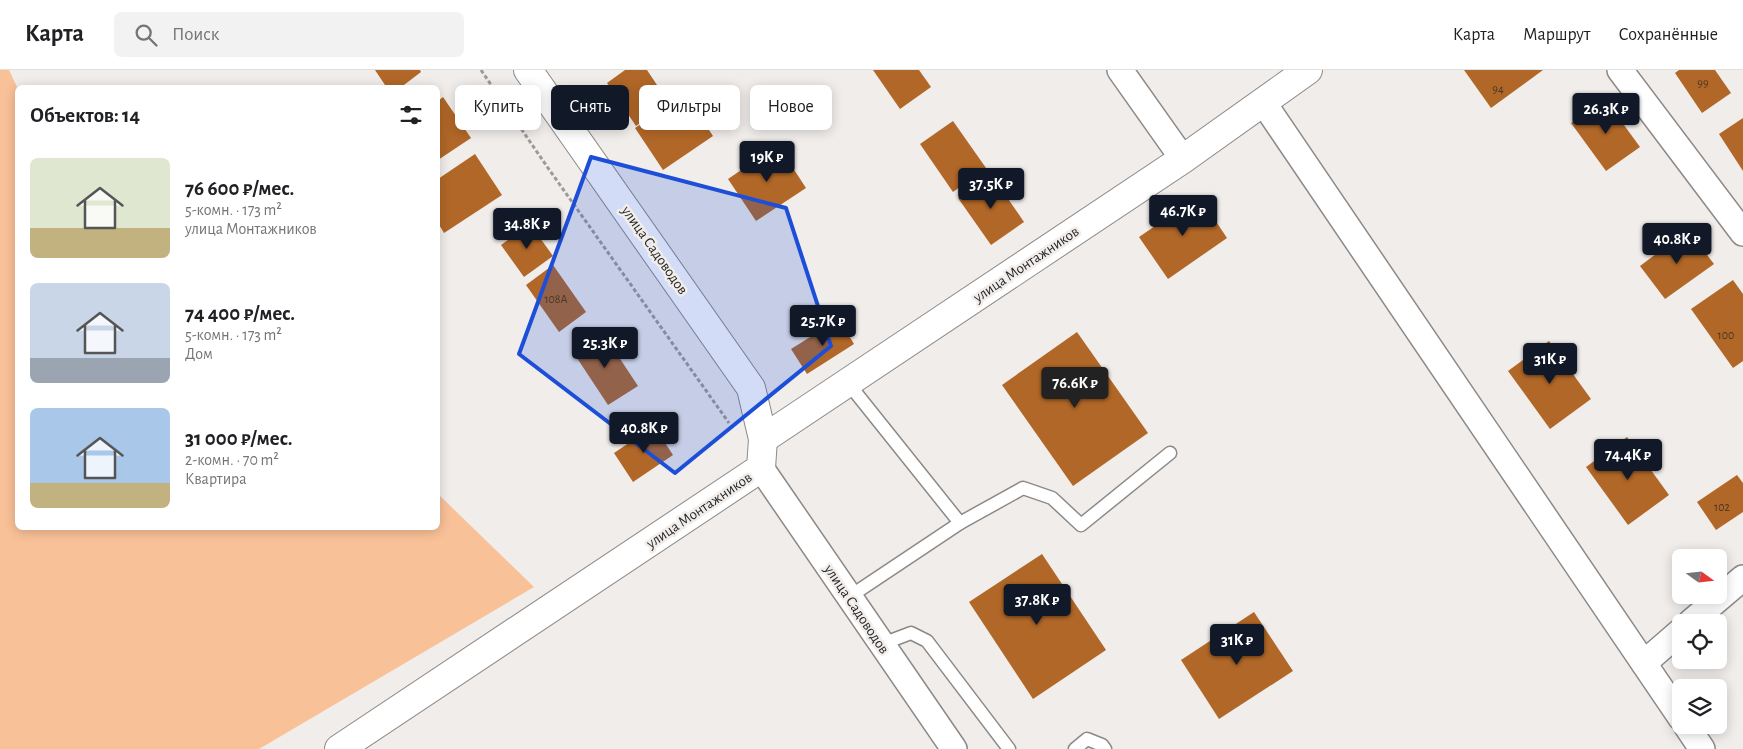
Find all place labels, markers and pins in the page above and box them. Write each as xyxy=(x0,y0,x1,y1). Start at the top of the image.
pin: 26.3K ₽ xyxy=(1560,92,1652,135)
pin: 19K ₽ xyxy=(732,140,802,183)
pin: 37.5K ₽ xyxy=(945,168,1037,210)
pin: 46.7K ₽ xyxy=(1137,194,1229,237)
pin: 34.8K ₽ xyxy=(481,208,573,250)
pin: 40.8K ₽ xyxy=(1631,222,1723,265)
pin: 25.7K ₽ xyxy=(777,304,869,347)
pin: 25.3K ₽ xyxy=(559,326,651,369)
pin: 31K ₽ xyxy=(1515,342,1585,385)
pin: 76.6K ₽ xyxy=(1029,366,1121,409)
pin: 40.8K ₽ xyxy=(598,412,690,454)
pin: 74.4K ₽ xyxy=(1582,438,1674,481)
pin: 37.8K ₽ xyxy=(991,584,1083,626)
pin: 31K ₽ xyxy=(1202,624,1272,666)

